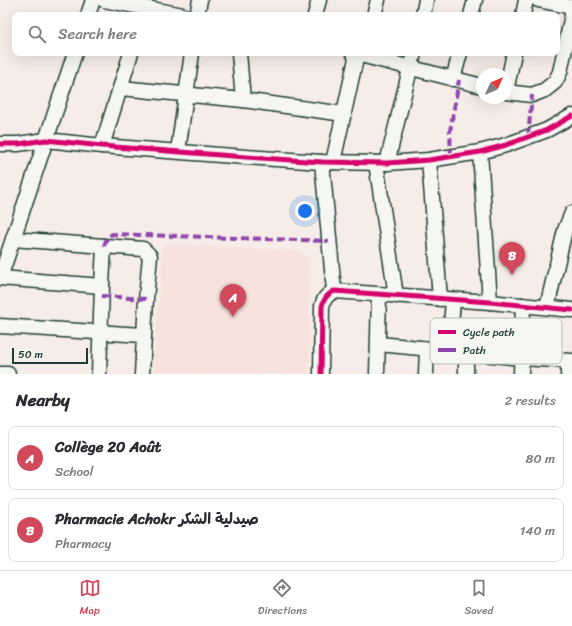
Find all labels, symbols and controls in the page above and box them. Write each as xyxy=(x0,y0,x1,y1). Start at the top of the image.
search box xyxy=(12,12,560,56)
text: Search here xyxy=(58,21,137,47)
icon: search xyxy=(26,23,48,45)
north arrow xyxy=(476,68,512,104)
your location xyxy=(295,201,315,221)
pin: B xyxy=(499,242,525,275)
pin: A xyxy=(220,284,246,317)
legend xyxy=(430,318,562,364)
text: Cycle path xyxy=(463,323,515,342)
text: Path xyxy=(463,341,486,360)
text: 50 m xyxy=(18,345,43,364)
scale bar xyxy=(12,346,88,365)
text: Nearby xyxy=(16,385,70,415)
text: 2 results xyxy=(505,389,556,412)
text: Collège 20 Août xyxy=(55,434,161,460)
text: A xyxy=(26,447,34,470)
text: 80 m xyxy=(526,447,555,470)
text: School xyxy=(55,460,93,483)
text: Pharmacie Achokr صيدلية الشكر xyxy=(55,506,259,532)
text: B xyxy=(26,519,34,542)
text: 140 m xyxy=(520,519,555,542)
text: Pharmacy xyxy=(55,532,111,555)
tab: Map xyxy=(79,577,101,620)
tab: Directions xyxy=(258,577,307,620)
tab: Saved xyxy=(464,577,493,620)

